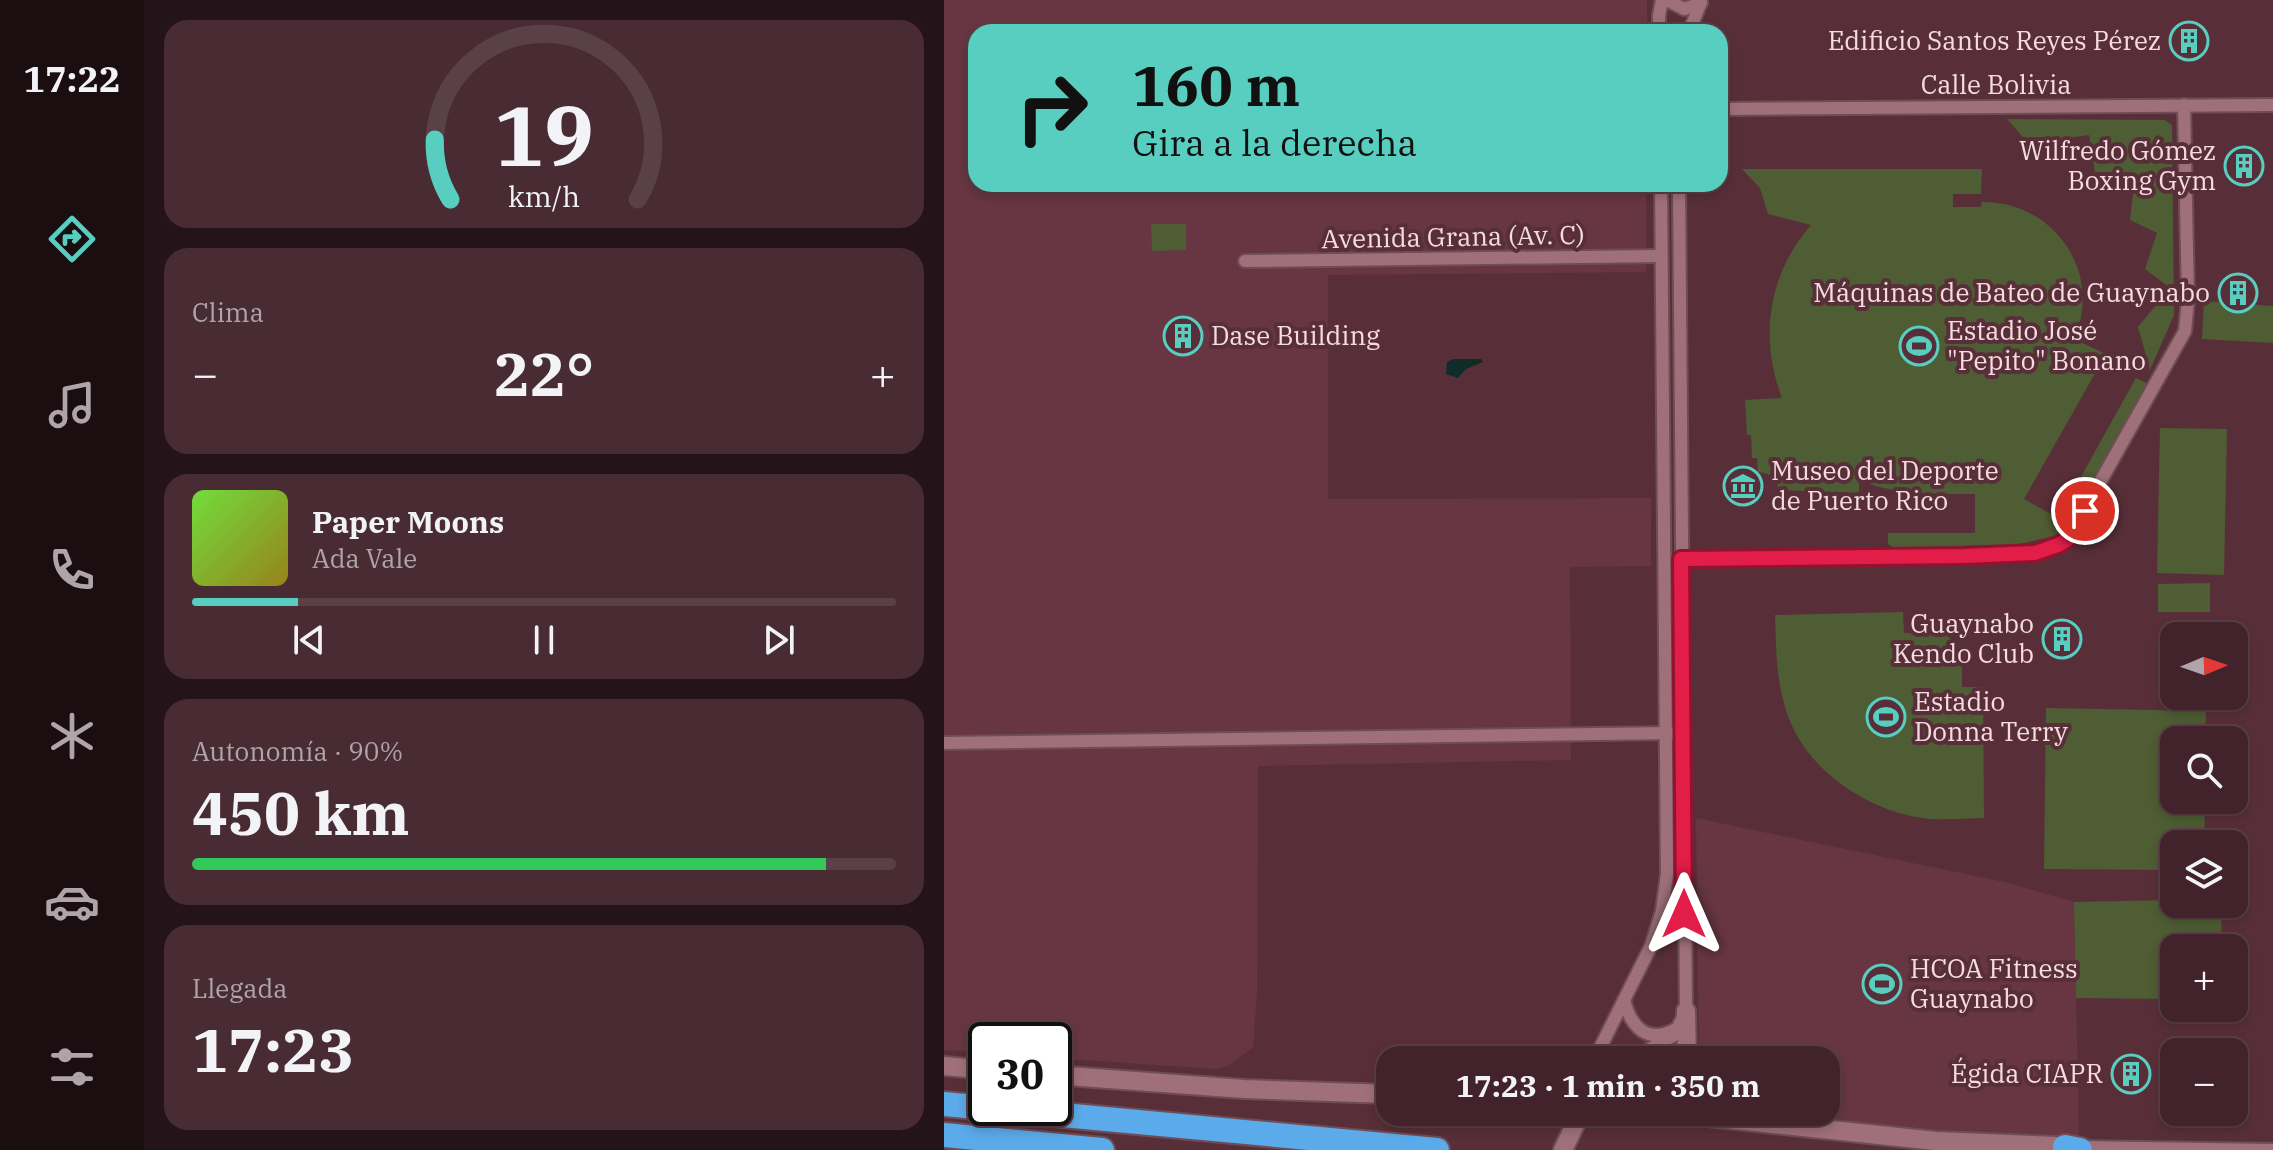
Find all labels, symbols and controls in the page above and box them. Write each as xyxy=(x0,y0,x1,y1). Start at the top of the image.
building icon: Edificio Santos Reyes Pérez xyxy=(2168,20,2210,62)
place label: Edificio Santos Reyes Pérez xyxy=(1828,23,2161,57)
text: 160 m xyxy=(1132,49,1300,121)
text: 17:22 xyxy=(23,55,121,102)
icon: right xyxy=(1000,56,1104,160)
street label: Calle Bolivia xyxy=(1921,67,2071,101)
text: 19 xyxy=(494,81,594,189)
text: Gira a la derecha xyxy=(1132,119,1417,166)
place label: Wilfredo Gómez Boxing Gym xyxy=(2019,133,2216,197)
building icon: Wilfredo Gómez Boxing Gym xyxy=(2223,145,2265,187)
text: km/h xyxy=(508,178,580,215)
icon: directions xyxy=(44,211,100,267)
street label: Avenida Grana (Av. C) xyxy=(1321,217,1585,255)
building icon: Máquinas de Bateo de Guaynabo xyxy=(2217,272,2259,314)
place label: Máquinas de Bateo de Guaynabo xyxy=(1813,275,2210,309)
text: Clima xyxy=(192,295,264,329)
place label: Estadio José "Pepito" Bonano xyxy=(1947,313,2146,377)
building icon: Dase Building xyxy=(1162,315,1204,357)
place label: Dase Building xyxy=(1211,318,1380,352)
sports icon: Estadio José "Pepito" Bonano xyxy=(1898,325,1940,367)
text: 22° xyxy=(494,334,594,413)
text: − xyxy=(192,345,218,402)
text: + xyxy=(870,345,896,402)
icon: music xyxy=(44,377,100,433)
place label: Museo del Deporte de Puerto Rico xyxy=(1771,453,1999,517)
museum icon: Museo del Deporte de Puerto Rico xyxy=(1722,465,1764,507)
pin xyxy=(2051,477,2119,545)
icon: arrive xyxy=(2063,489,2107,533)
text: Paper Moons xyxy=(312,502,504,541)
text: Ada Vale xyxy=(312,541,417,575)
icon: phone xyxy=(44,542,100,598)
place label: Guaynabo Kendo Club xyxy=(1893,606,2034,670)
icon: previous xyxy=(287,618,331,662)
icon: pause xyxy=(522,618,566,662)
icon: next xyxy=(757,618,801,662)
building icon: Guaynabo Kendo Club xyxy=(2041,618,2083,660)
north arrow xyxy=(2160,622,2248,710)
map controls xyxy=(2160,622,2248,1126)
place label: Estadio Donna Terry xyxy=(1914,684,2068,748)
sports icon: Estadio Donna Terry xyxy=(1865,696,1907,738)
icon: climate xyxy=(44,708,100,764)
button: search xyxy=(2160,726,2248,814)
text: Autonomía · 90% xyxy=(192,734,403,768)
text: 450 km xyxy=(192,773,410,852)
button: layers xyxy=(2160,830,2248,918)
position arrow xyxy=(1642,872,1726,956)
icon: car xyxy=(44,874,100,930)
button: + xyxy=(2160,934,2248,1022)
place label: HCOA Fitness Guaynabo xyxy=(1910,951,2078,1015)
sports icon: HCOA Fitness Guaynabo xyxy=(1861,963,1903,1005)
text: Llegada xyxy=(192,971,287,1005)
text: 17:23 xyxy=(192,1010,354,1089)
speed limit sign: 30 xyxy=(968,1022,1072,1126)
button: − xyxy=(2160,1038,2248,1126)
icon: filters xyxy=(44,1039,100,1095)
building icon: Égida CIAPR xyxy=(2110,1053,2152,1095)
place label: Égida CIAPR xyxy=(1951,1056,2104,1090)
text: 17:23 · 1 min · 350 m xyxy=(1456,1066,1760,1105)

